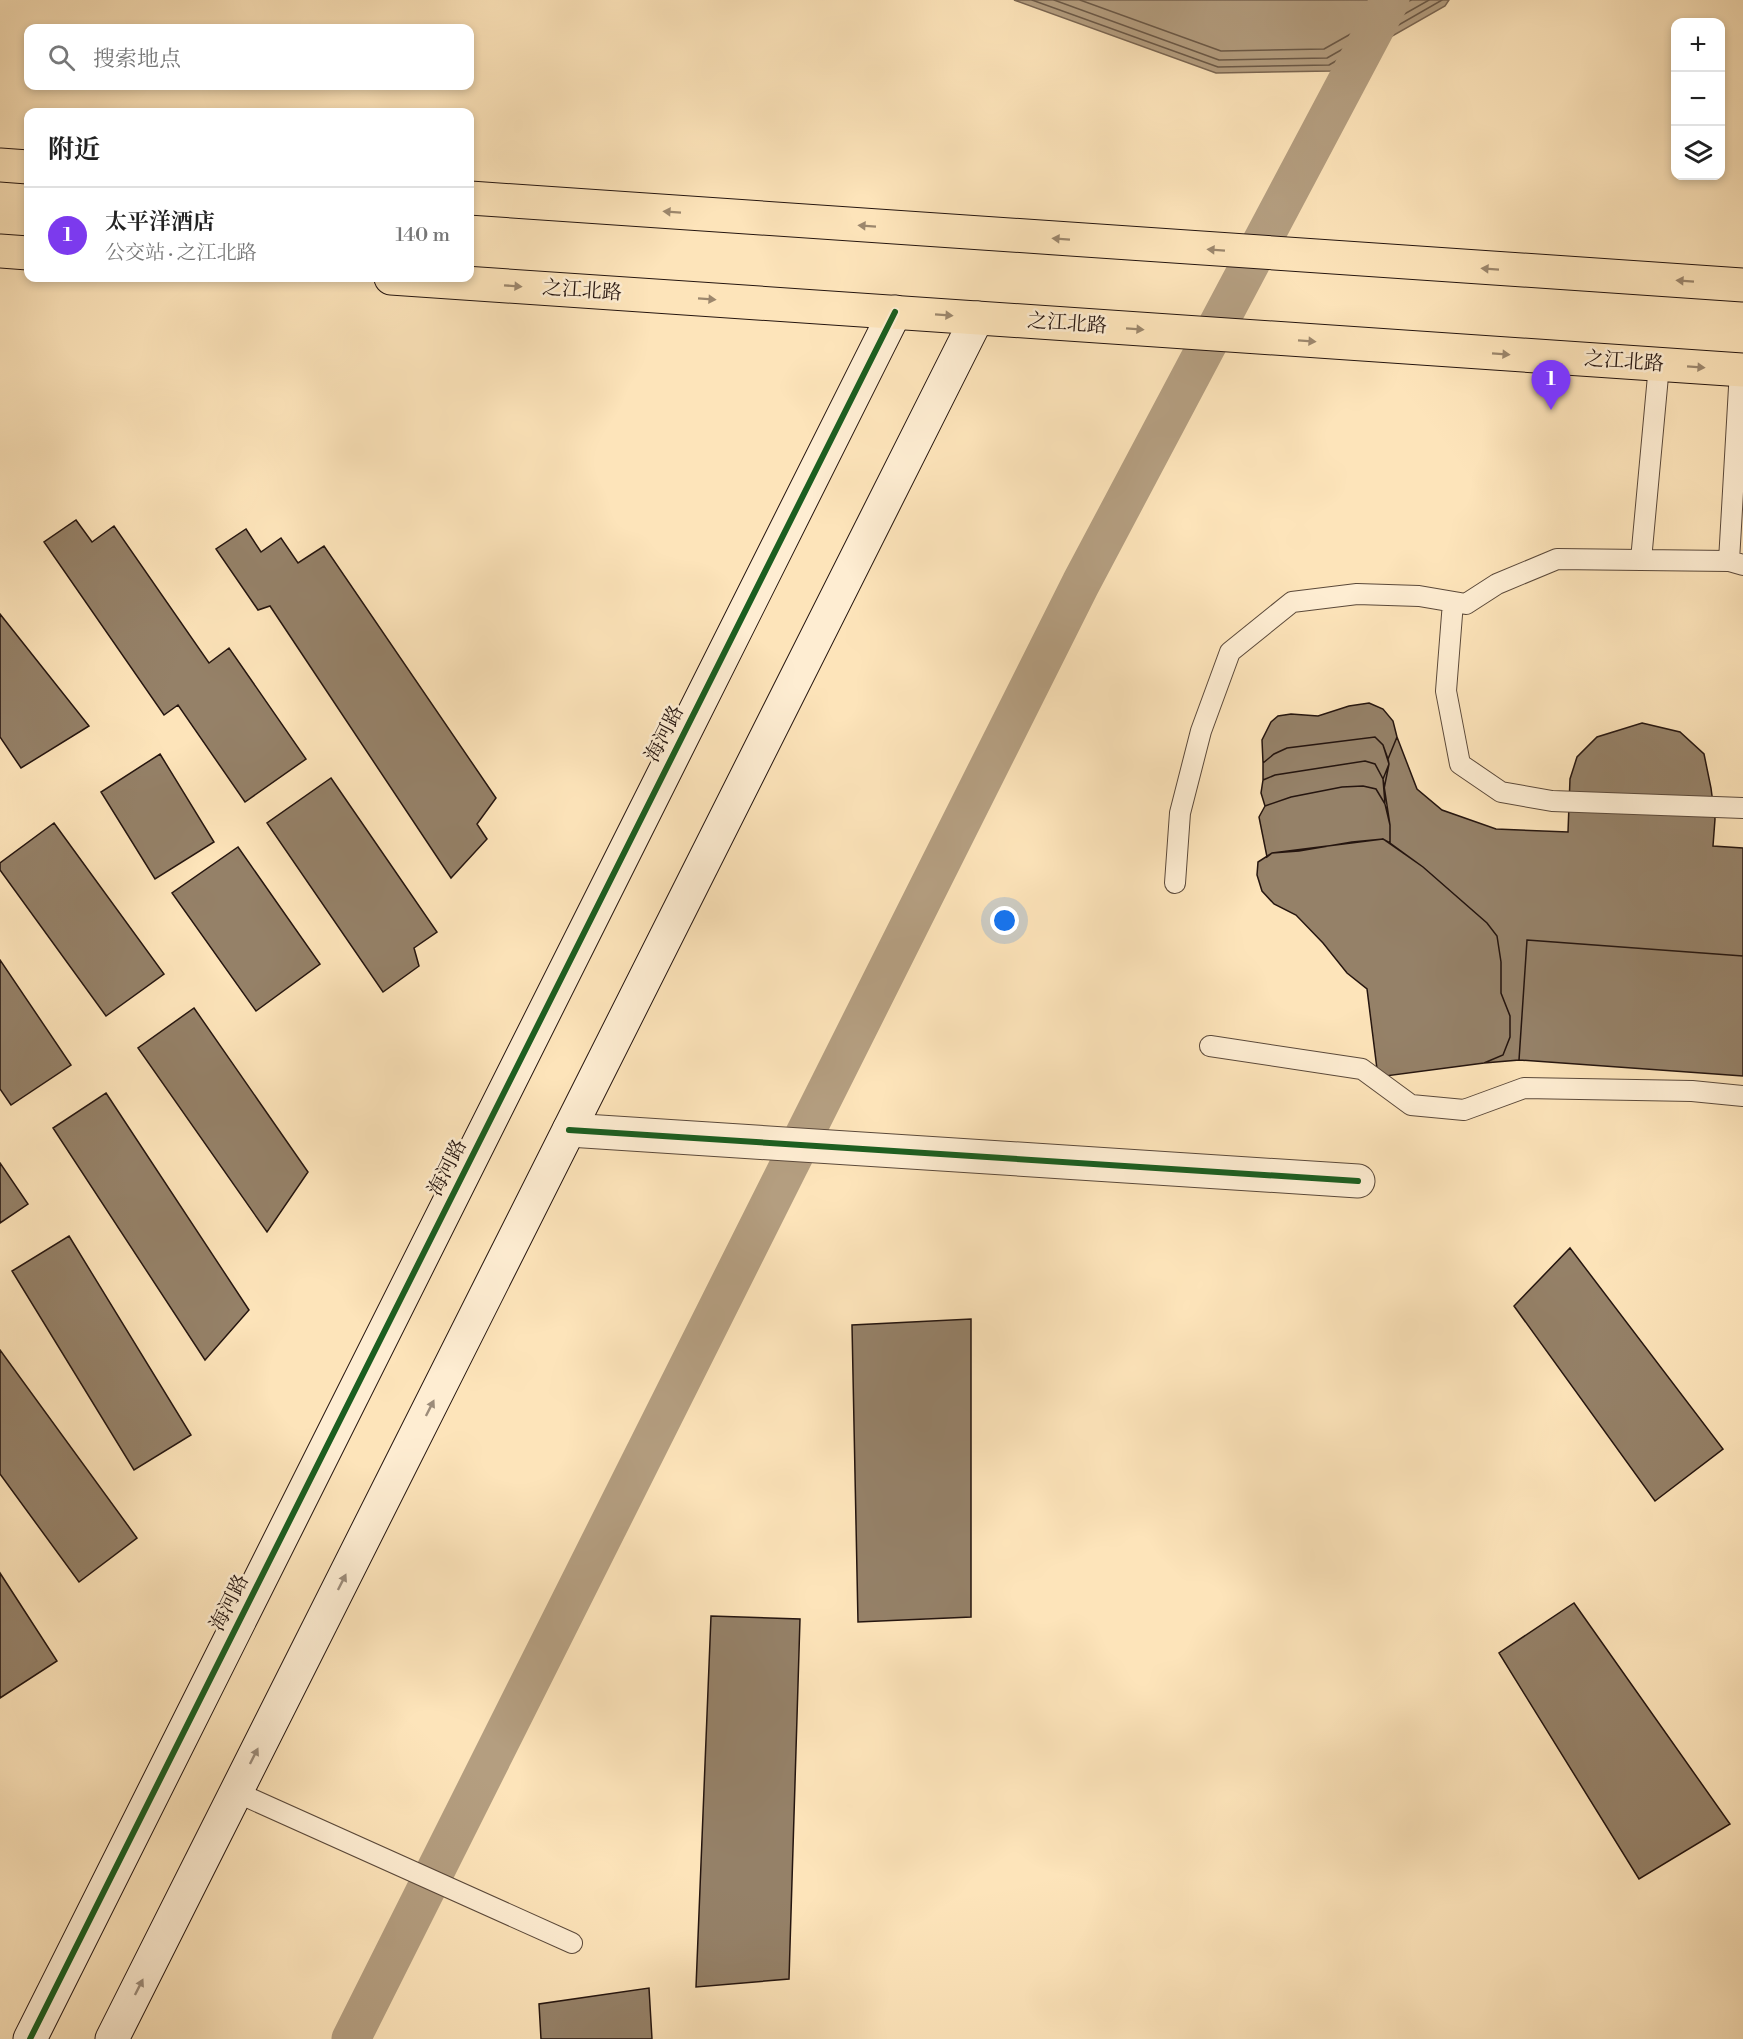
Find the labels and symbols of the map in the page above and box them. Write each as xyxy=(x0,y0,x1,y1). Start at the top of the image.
one-way arrow xyxy=(663,207,682,217)
one-way arrow xyxy=(857,221,876,230)
one-way arrow xyxy=(1052,234,1071,244)
one-way arrow xyxy=(1207,245,1226,255)
one-way arrow xyxy=(1481,264,1500,273)
street label: 之江北路 xyxy=(541,276,623,306)
one-way arrow xyxy=(1675,277,1694,286)
one-way arrow xyxy=(503,281,522,291)
one-way arrow xyxy=(698,295,717,304)
street label: 之江北路 xyxy=(1026,309,1108,339)
one-way arrow xyxy=(934,311,953,320)
one-way arrow xyxy=(1126,324,1145,333)
one-way arrow xyxy=(1297,336,1316,345)
street label: 之江北路 xyxy=(1583,347,1665,377)
one-way arrow xyxy=(1492,349,1511,358)
pin: 1 xyxy=(1532,360,1570,410)
one-way arrow xyxy=(1687,362,1706,371)
street label: 海河路 xyxy=(640,702,690,766)
your location xyxy=(990,906,1019,935)
street label: 海河路 xyxy=(423,1136,473,1200)
one-way arrow xyxy=(425,1399,434,1416)
street label: 海河路 xyxy=(205,1571,255,1635)
one-way arrow xyxy=(337,1573,347,1590)
one-way arrow xyxy=(250,1748,259,1765)
one-way arrow xyxy=(134,1978,143,1995)

